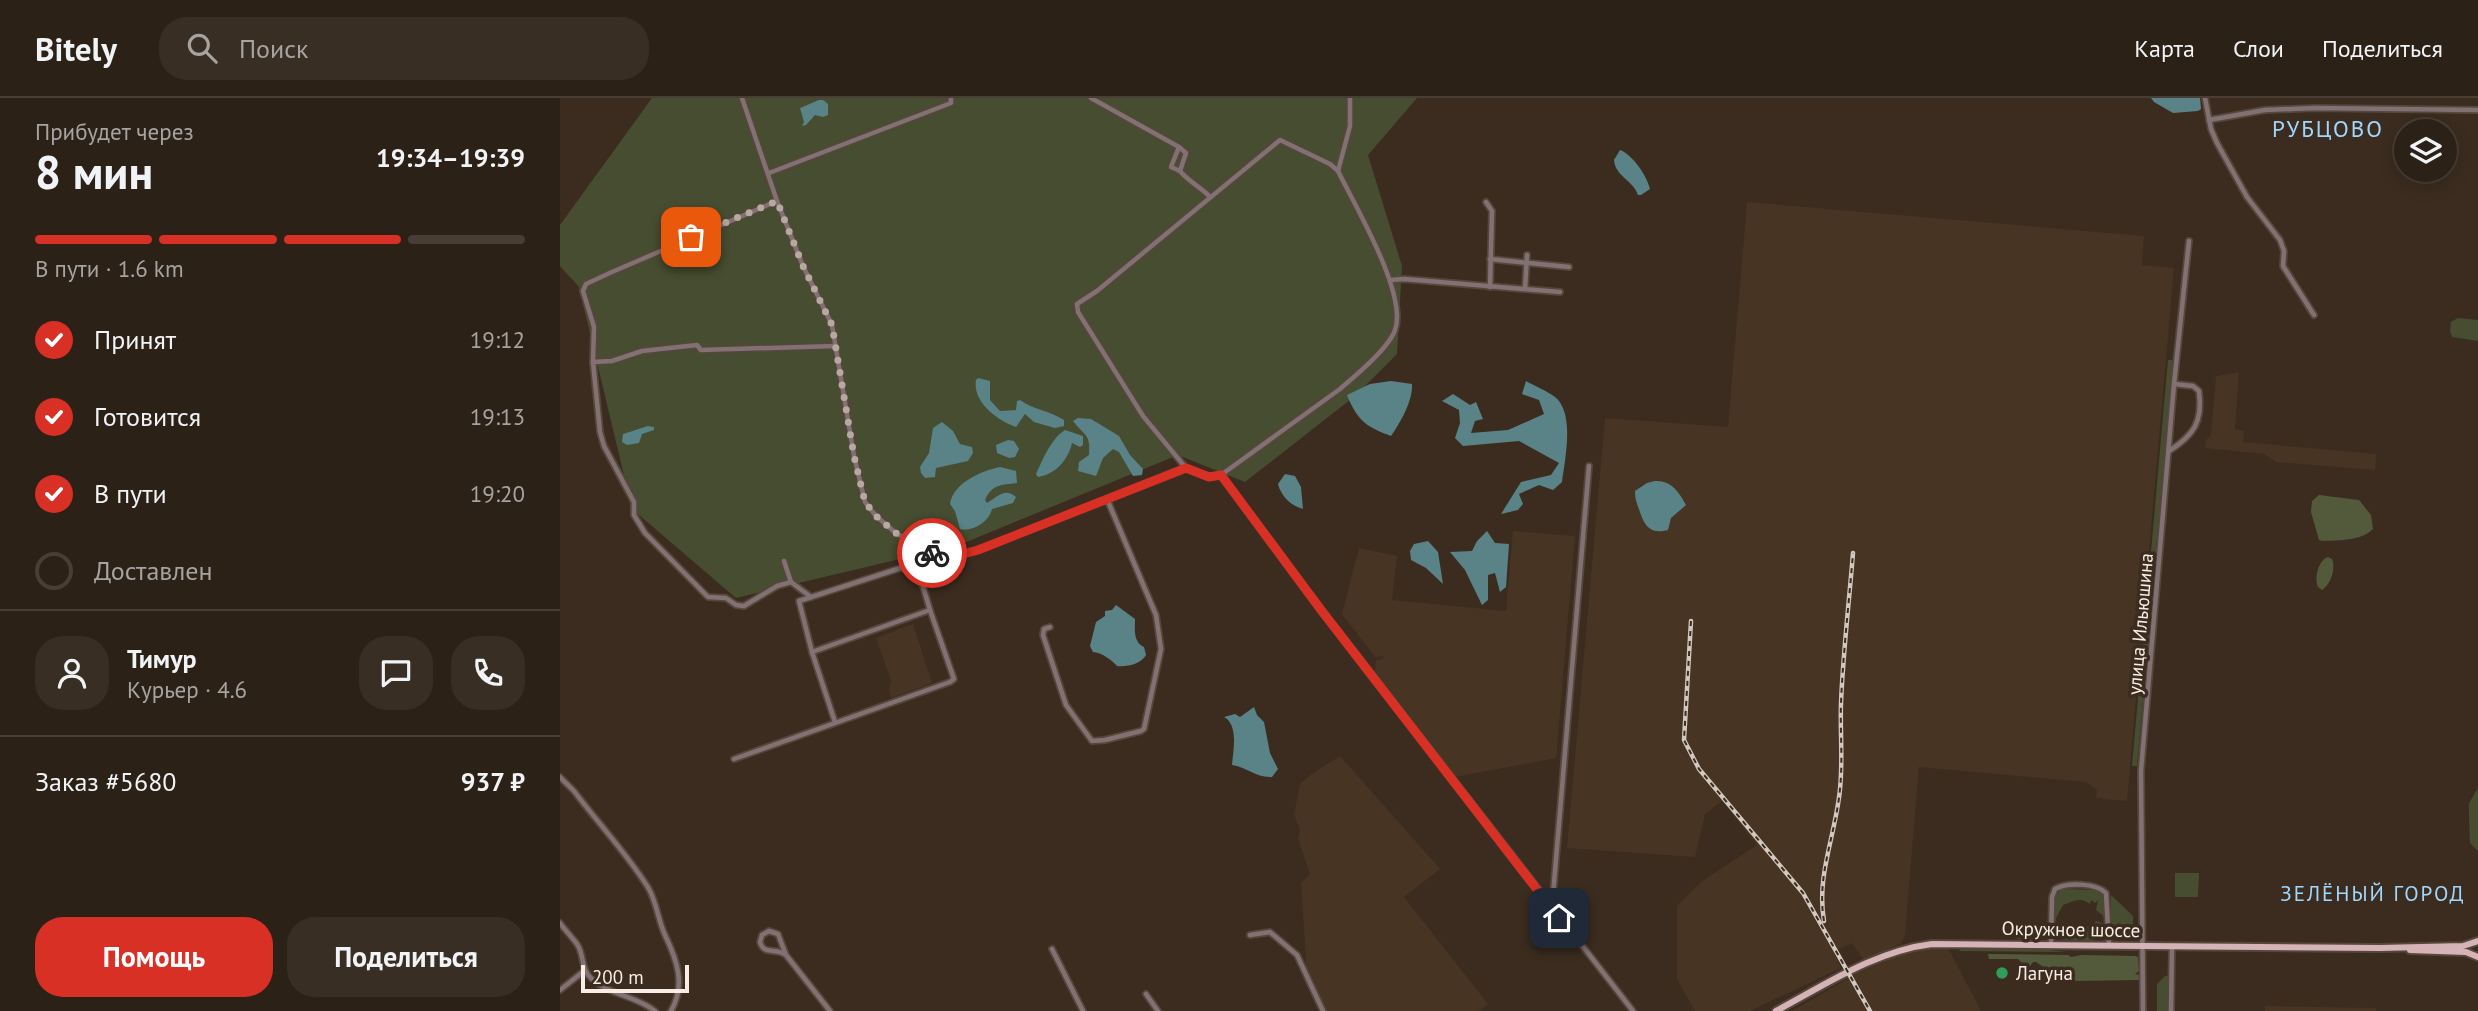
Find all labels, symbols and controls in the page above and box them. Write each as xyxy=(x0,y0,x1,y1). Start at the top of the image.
search box xyxy=(159,17,649,80)
text: Bitely xyxy=(35,27,117,70)
icon: search xyxy=(183,29,221,67)
text: Поиск xyxy=(239,32,308,65)
text: Карта xyxy=(2134,33,2195,64)
text: Слои xyxy=(2233,33,2284,64)
text: Поделиться xyxy=(2322,33,2443,64)
district label: РУБЦОВО xyxy=(2272,114,2384,143)
text: Прибудет через xyxy=(35,117,194,146)
map controls xyxy=(2394,119,2457,182)
button: layers xyxy=(2394,119,2457,182)
text: 19:34–19:39 xyxy=(376,141,525,174)
text: 8 мин xyxy=(35,142,153,202)
pin xyxy=(661,207,721,267)
icon: bag xyxy=(672,218,710,256)
text: В пути · 1.6 km xyxy=(35,254,184,283)
icon: check xyxy=(35,321,73,359)
text: Принят xyxy=(94,323,176,356)
text: 19:12 xyxy=(470,325,525,354)
icon: check xyxy=(35,398,73,436)
text: Готовится xyxy=(94,400,201,433)
text: 19:13 xyxy=(470,402,525,431)
icon: check xyxy=(35,475,73,513)
text: В пути xyxy=(94,477,167,510)
text: 19:20 xyxy=(470,479,525,508)
courier xyxy=(897,518,967,588)
icon: bike xyxy=(913,534,951,572)
street label: улица Ильюшина xyxy=(2122,552,2158,696)
text: Доставлен xyxy=(94,554,213,587)
button: person xyxy=(35,636,109,710)
button: chat xyxy=(359,636,433,710)
button: phone xyxy=(451,636,525,710)
text: Тимур xyxy=(127,642,197,675)
text: Курьер · 4.6 xyxy=(127,675,247,704)
text: Заказ #5680 xyxy=(35,765,177,798)
text: 937 ₽ xyxy=(461,765,525,798)
district label: ЗЕЛЁНЫЙ ГОРОД xyxy=(2280,880,2466,907)
pin xyxy=(1529,888,1589,948)
icon: home xyxy=(1540,899,1578,937)
street label: Окружное шоссе xyxy=(2001,916,2141,942)
button: Помощь xyxy=(35,917,273,997)
button: Поделиться xyxy=(287,917,525,997)
place label: Лагуна xyxy=(2015,961,2073,985)
scale bar xyxy=(581,962,690,994)
text: 200 m xyxy=(592,965,644,989)
marker: Лагуна xyxy=(1994,965,2010,981)

